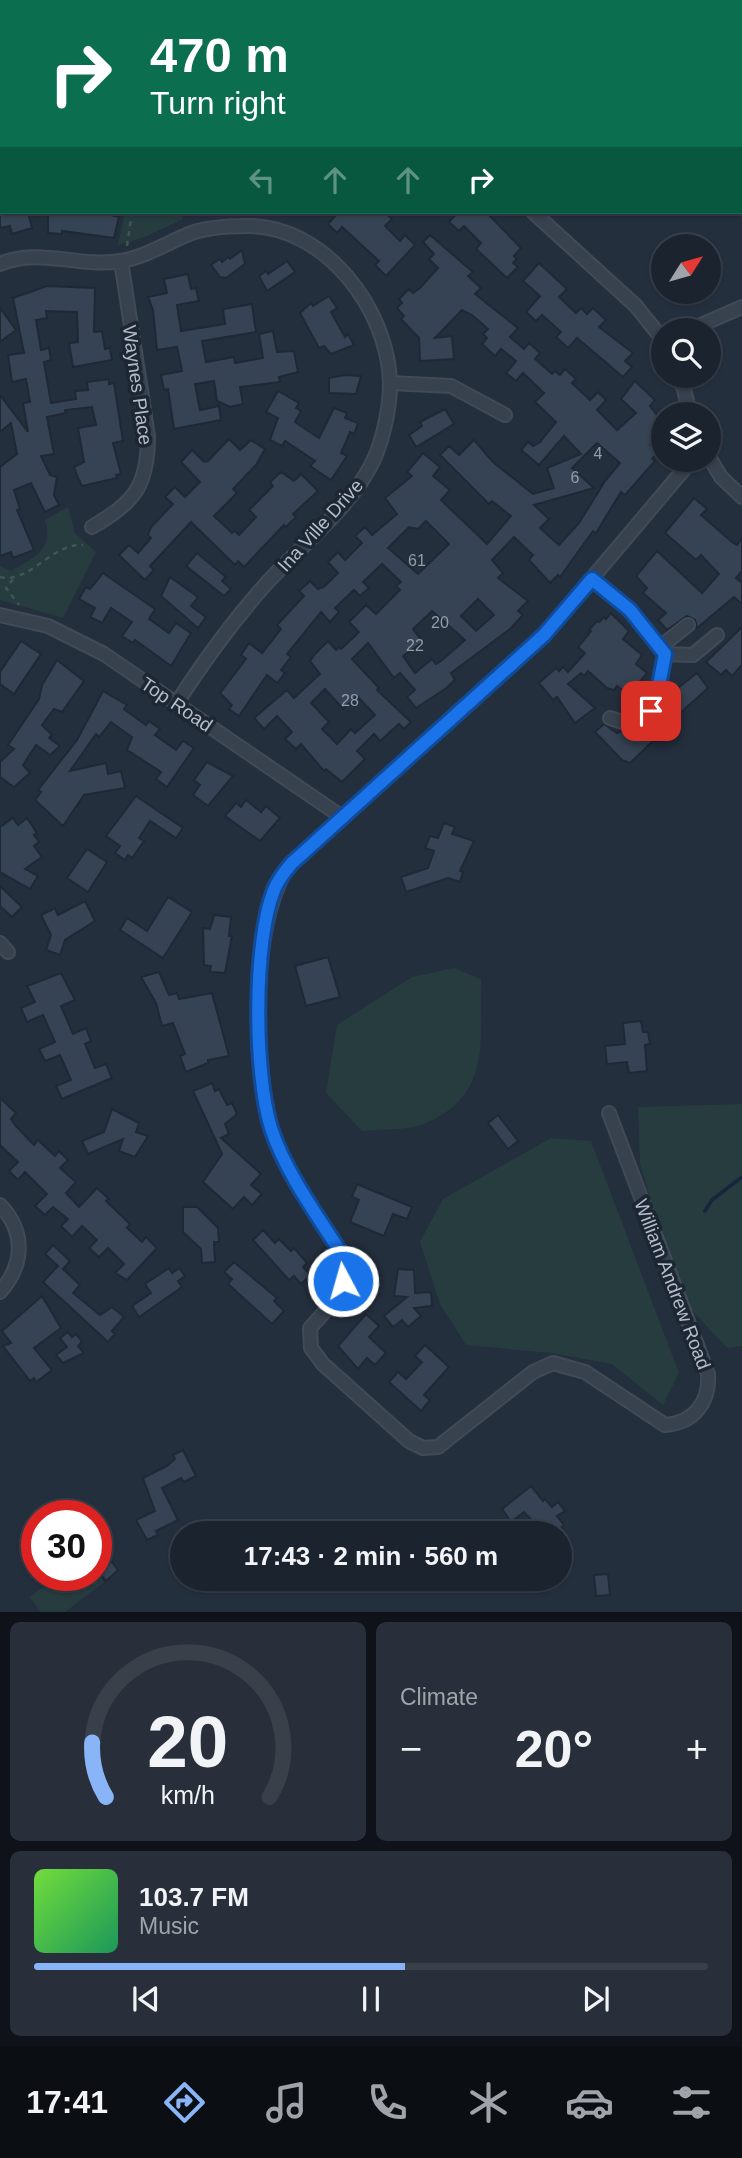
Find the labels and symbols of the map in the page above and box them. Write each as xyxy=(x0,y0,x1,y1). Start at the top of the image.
north arrow xyxy=(651,234,721,304)
street label: Waynes Place xyxy=(119,324,156,446)
house number: 4 xyxy=(594,445,603,462)
house number: 6 xyxy=(571,469,580,486)
street label: Ina Ville Drive xyxy=(273,475,367,576)
house number: 61 xyxy=(408,552,426,569)
house number: 20 xyxy=(431,614,449,631)
house number: 22 xyxy=(406,637,424,654)
street label: Top Road xyxy=(137,673,216,736)
pin xyxy=(621,681,681,741)
house number: 28 xyxy=(341,692,359,709)
street label: William Andrew Road xyxy=(630,1196,715,1372)
position arrow xyxy=(306,1244,380,1318)
speed limit sign: 30 xyxy=(21,1500,112,1591)

